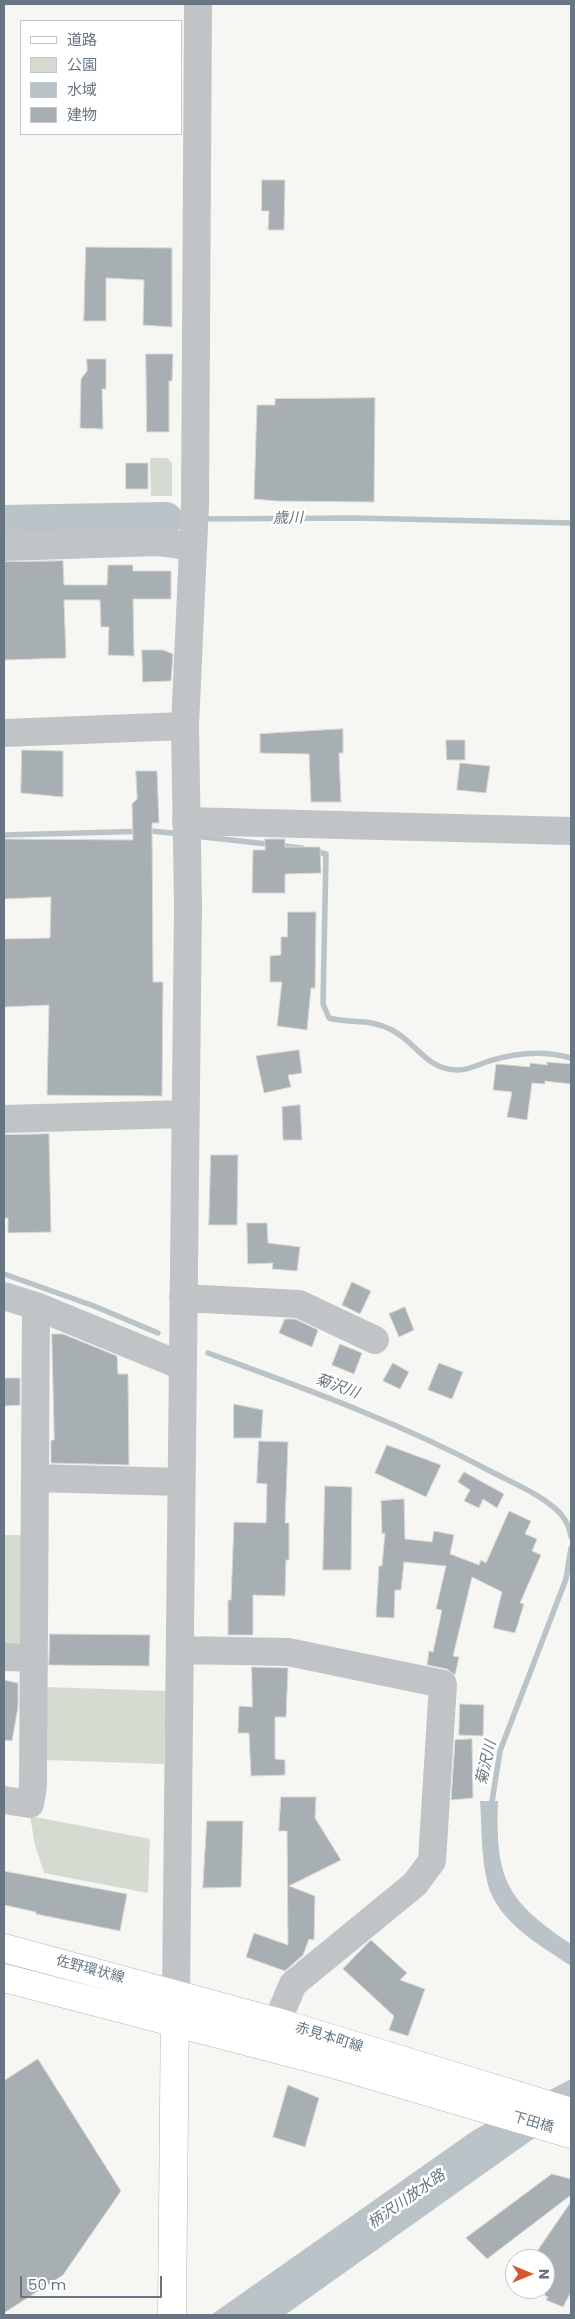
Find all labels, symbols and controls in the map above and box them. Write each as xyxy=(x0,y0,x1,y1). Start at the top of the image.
legend xyxy=(20,20,182,135)
text: 道路 xyxy=(67,29,97,50)
text: 公園 xyxy=(67,54,97,75)
text: 水域 xyxy=(67,79,97,100)
text: 建物 xyxy=(67,104,97,125)
water label: 歳川 xyxy=(273,510,303,528)
water label: 菊沢川 xyxy=(313,1371,361,1403)
water label: 菊沢川 xyxy=(473,1739,501,1787)
street label: 佐野環状線 xyxy=(54,1953,126,1987)
street label: 赤見本町線 xyxy=(293,2020,365,2056)
street label: 下田橋 xyxy=(510,2109,556,2137)
water label: 柄沢川放水路 xyxy=(365,2167,449,2233)
north arrow xyxy=(505,2249,555,2299)
scale bar xyxy=(22,2266,165,2298)
text: N xyxy=(534,2269,554,2279)
text: 50 m xyxy=(28,2274,66,2295)

